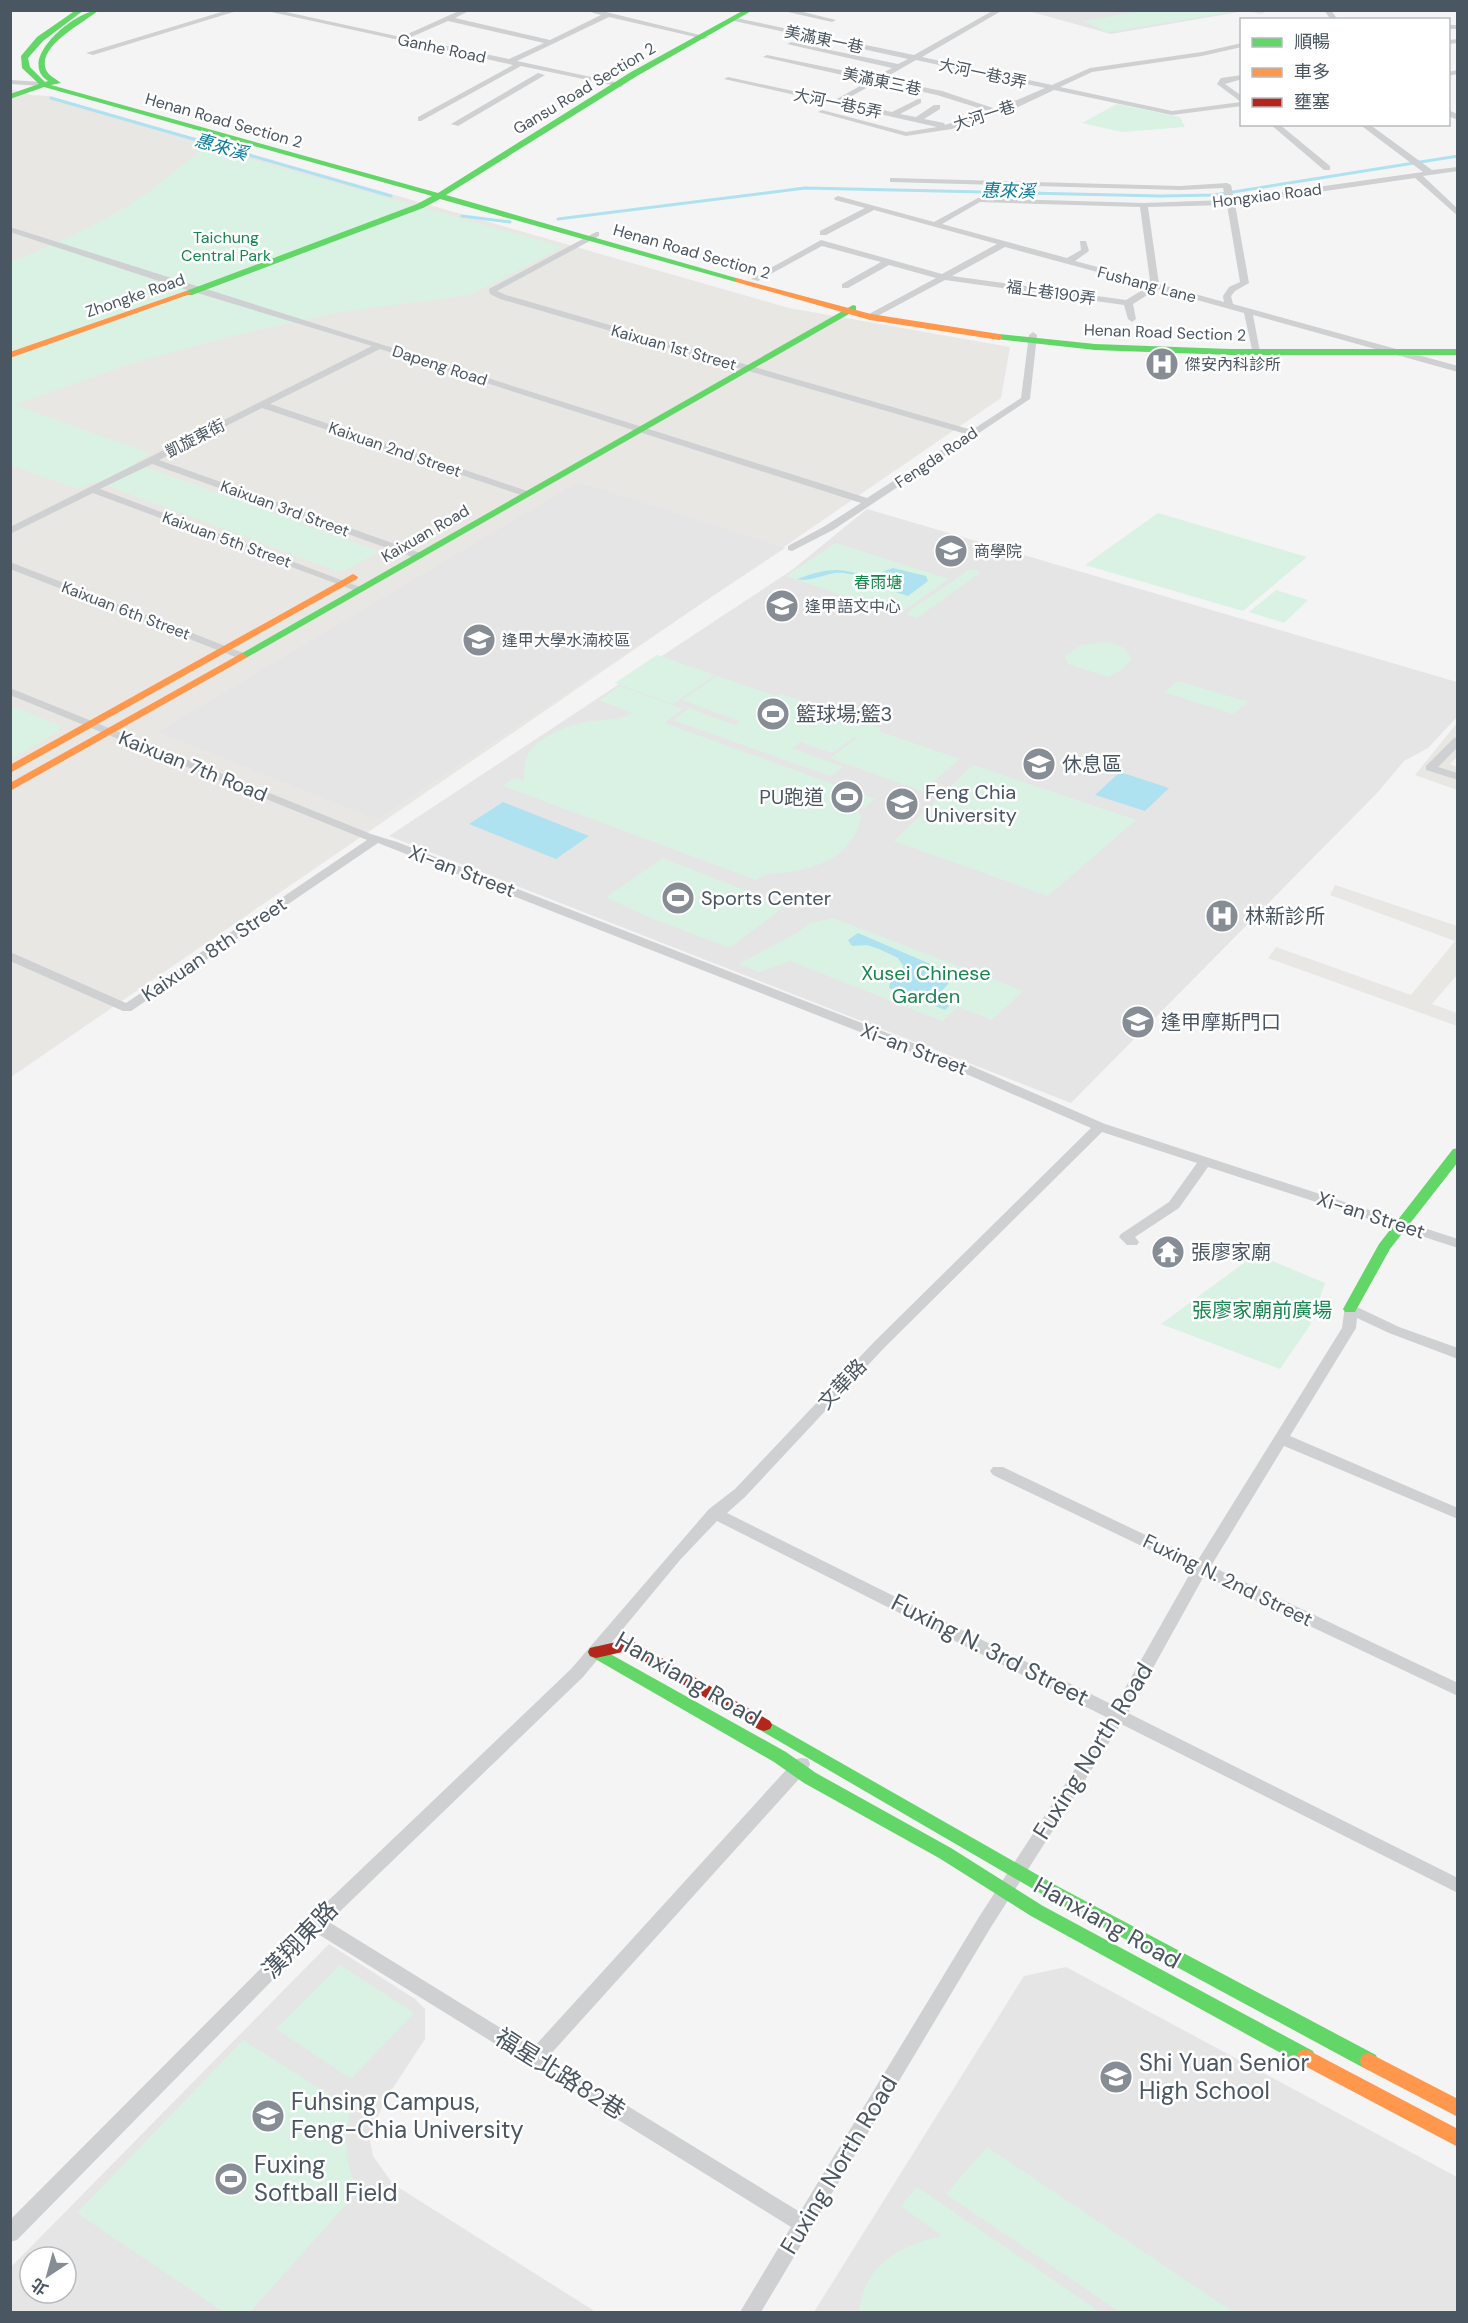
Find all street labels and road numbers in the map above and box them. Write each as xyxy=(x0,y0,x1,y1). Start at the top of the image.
street label: 美滿東一巷 xyxy=(783,21,865,58)
street label: Ganhe Road xyxy=(396,29,488,68)
street label: Gansu Road Section 2 xyxy=(509,38,659,139)
street label: 大河一巷3弄 xyxy=(937,54,1029,93)
street label: 美滿東三巷 xyxy=(841,63,923,100)
street label: 大河一巷5弄 xyxy=(792,84,884,123)
street label: Henan Road Section 2 xyxy=(143,88,305,153)
street label: 大河一巷 xyxy=(950,96,1018,135)
street label: Hongxiao Road xyxy=(1211,178,1323,213)
street label: Henan Road Section 2 xyxy=(611,219,773,284)
street label: Fushang Lane xyxy=(1095,261,1199,308)
street label: Zhongke Road xyxy=(83,269,188,322)
street label: 福上巷190弄 xyxy=(1005,276,1097,309)
street label: Henan Road Section 2 xyxy=(1083,319,1246,346)
street label: Kaixuan 1st Street xyxy=(609,320,739,375)
street label: Dapeng Road xyxy=(390,340,490,391)
street label: 凱旋東街 xyxy=(162,415,229,462)
street label: Kaixuan 2nd Street xyxy=(326,417,464,482)
street label: Fengda Road xyxy=(891,422,982,493)
street label: Kaixuan 3rd Street xyxy=(218,475,352,542)
street label: Kaixuan Road xyxy=(378,500,473,567)
street label: Kaixuan 5th Street xyxy=(160,506,294,573)
street label: Kaixuan 6th Street xyxy=(59,576,193,645)
street label: Kaixuan 7th Road xyxy=(115,724,271,808)
street label: Xi-an Street xyxy=(405,839,519,903)
street label: Kaixuan 8th Street xyxy=(136,891,292,1007)
street label: Xi-an Street xyxy=(857,1017,971,1081)
street label: Xi-an Street xyxy=(1314,1185,1428,1245)
street label: 文華路 xyxy=(812,1353,872,1415)
street label: Fuxing N. 2nd Street xyxy=(1139,1528,1317,1632)
street label: Fuxing N. 3rd Street xyxy=(886,1586,1094,1713)
street label: Hanxiang Road xyxy=(610,1624,767,1733)
street label: Fuxing North Road xyxy=(1026,1656,1159,1845)
street label: Hanxiang Road xyxy=(1028,1869,1186,1976)
street label: 漢翔東路 xyxy=(255,1894,344,1985)
street label: 福星北路82巷 xyxy=(489,2021,631,2126)
street label: Fuxing North Road xyxy=(773,2070,904,2260)

